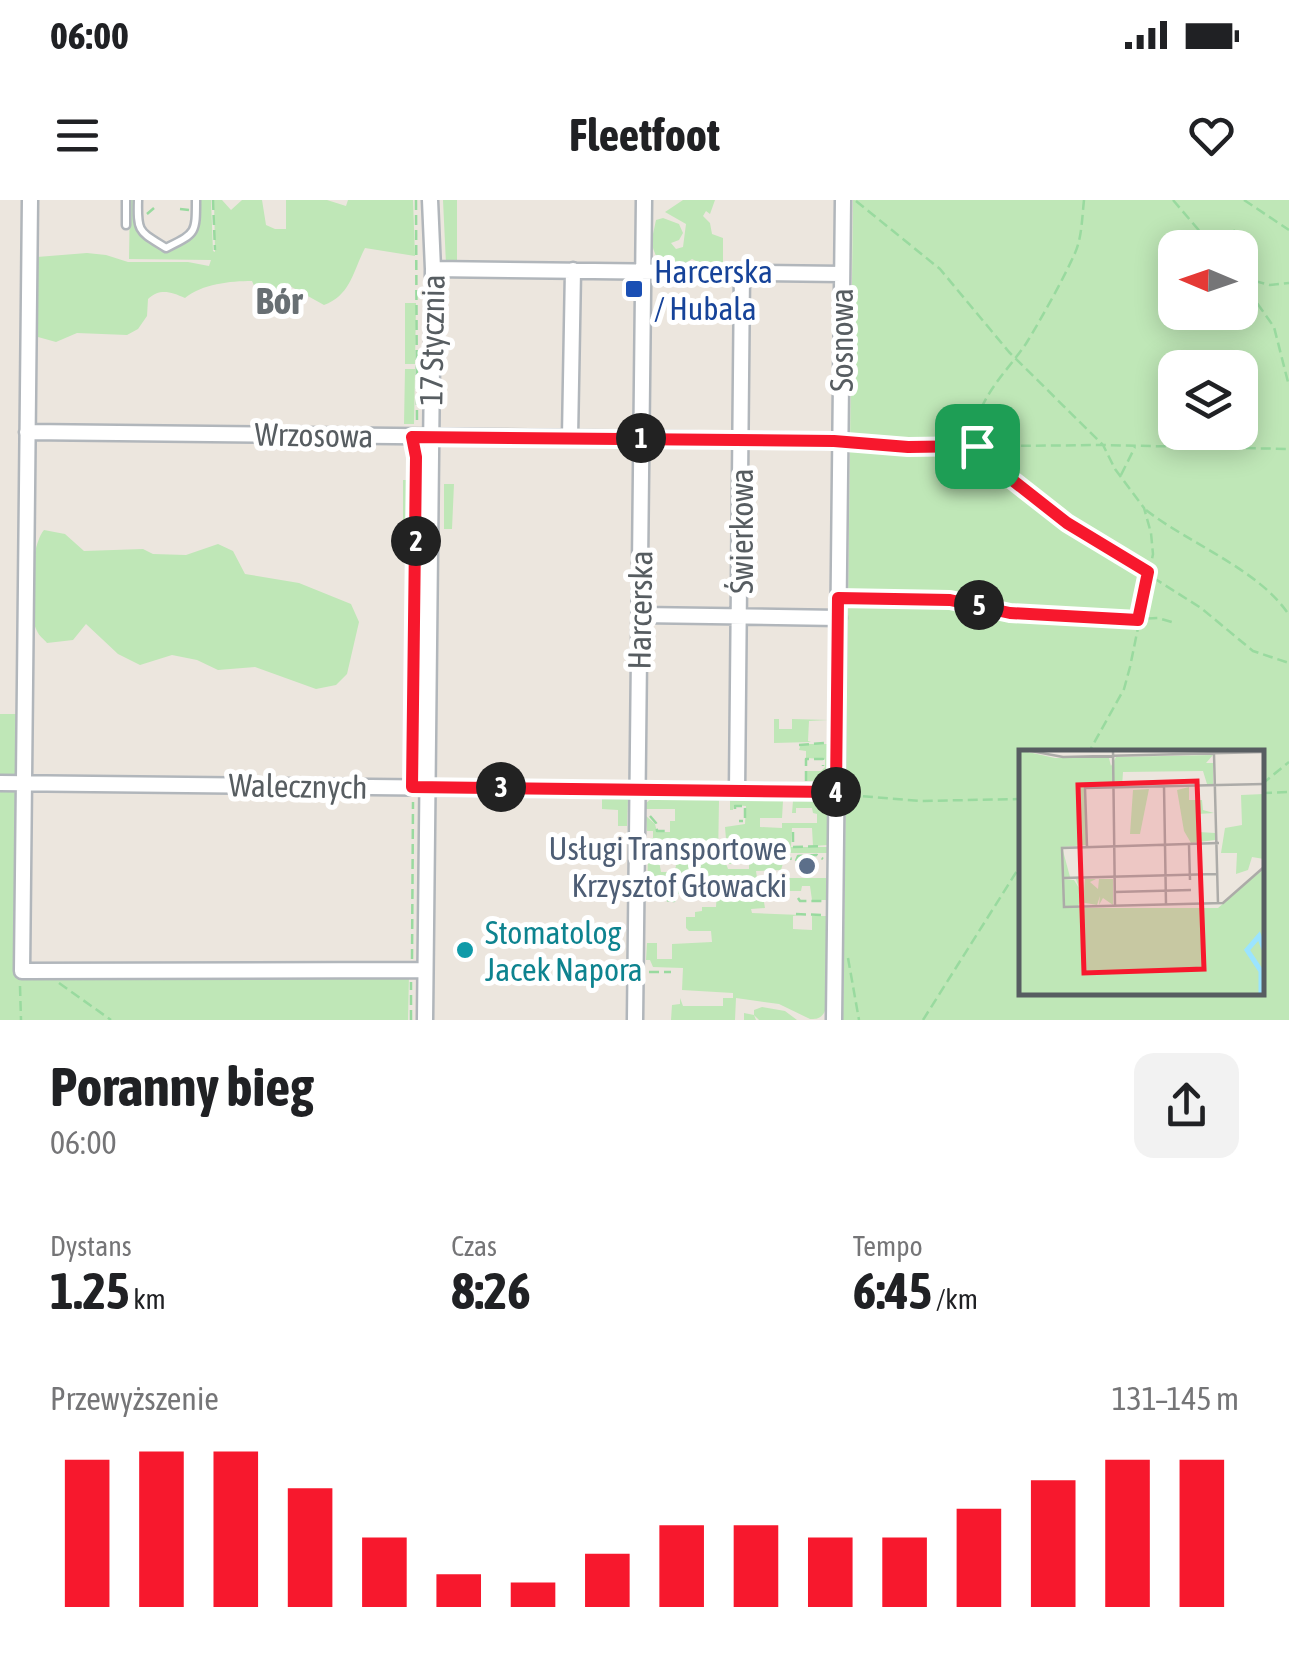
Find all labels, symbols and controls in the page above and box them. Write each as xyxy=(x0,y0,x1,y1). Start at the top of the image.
text: 06:00 xyxy=(50,14,129,57)
icon: menu xyxy=(50,108,105,163)
icon: heart xyxy=(1184,108,1239,163)
text: Fleetfoot xyxy=(569,109,720,161)
north arrow xyxy=(1158,230,1258,330)
map controls xyxy=(1158,230,1258,450)
place label: Harcerska / Hubala xyxy=(654,253,773,327)
street label: 17 Stycznia xyxy=(412,274,452,406)
marker: Harcerska / Hubala xyxy=(623,278,645,300)
district label: Bór xyxy=(255,279,303,322)
street label: Sosnowa xyxy=(823,288,860,392)
button: layers xyxy=(1158,350,1258,450)
pin xyxy=(935,404,1020,489)
pin: 1 xyxy=(616,413,666,463)
street label: Wrzosowa xyxy=(254,415,374,455)
icon: arrive xyxy=(950,419,1005,474)
text: 1 xyxy=(634,422,648,454)
street label: Świerkowa xyxy=(723,468,760,594)
pin: 2 xyxy=(391,516,441,566)
text: 2 xyxy=(409,525,423,557)
street label: Harcerska xyxy=(620,550,660,670)
pin: 5 xyxy=(954,580,1004,630)
text: 5 xyxy=(972,589,986,621)
inset map xyxy=(1019,750,1264,995)
pin: 3 xyxy=(476,762,526,812)
street label: Walecznych xyxy=(228,766,368,806)
pin: 4 xyxy=(811,767,861,817)
text: 3 xyxy=(494,771,508,803)
text: 4 xyxy=(829,776,843,808)
place label: Usługi Transportowe Krzysztof Głowacki xyxy=(549,830,787,904)
marker: Usługi Transportowe Krzysztof Głowacki xyxy=(796,855,818,877)
place label: Stomatolog Jacek Napora xyxy=(485,914,643,988)
marker: Stomatolog Jacek Napora xyxy=(454,939,476,961)
button: share xyxy=(1134,1053,1239,1158)
text: Poranny bieg xyxy=(50,1055,314,1118)
text: 06:00 xyxy=(50,1124,117,1161)
text: Dystans xyxy=(50,1230,132,1262)
text: Czas xyxy=(451,1230,497,1262)
text: Tempo xyxy=(853,1230,923,1262)
text: 1.25 xyxy=(50,1262,129,1320)
text: 8:26 xyxy=(451,1262,531,1320)
text: 6:45 xyxy=(853,1262,932,1320)
text: km xyxy=(129,1283,166,1315)
text: /km xyxy=(932,1283,978,1315)
text: Przewyższenie xyxy=(50,1380,219,1417)
text: 131–145 m xyxy=(1112,1380,1239,1417)

